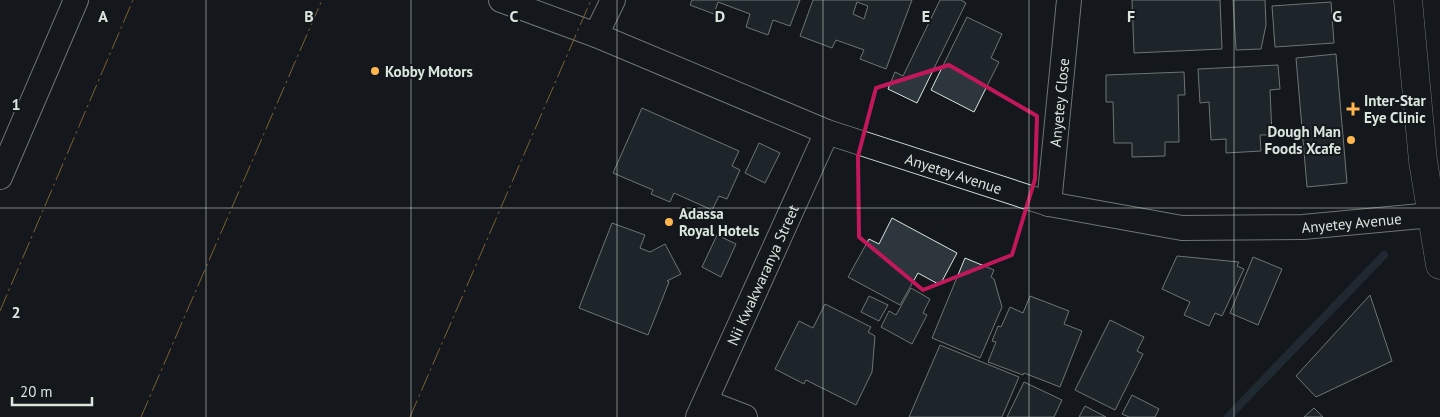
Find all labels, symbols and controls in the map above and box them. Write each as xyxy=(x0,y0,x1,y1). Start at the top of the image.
text: A xyxy=(98,6,108,26)
text: B xyxy=(304,6,314,26)
text: C xyxy=(510,6,519,26)
text: D xyxy=(715,6,725,26)
text: E xyxy=(922,6,930,26)
text: F xyxy=(1127,6,1135,26)
text: G xyxy=(1332,6,1342,26)
street label: Anyetey Close xyxy=(1045,57,1073,148)
place label: Kobby Motors xyxy=(385,62,473,81)
marker: Kobby Motors xyxy=(369,65,381,77)
place label: Inter-Star Eye Clinic xyxy=(1364,91,1427,127)
text: 1 xyxy=(11,94,21,114)
marker: Inter-Star Eye Clinic xyxy=(1346,102,1360,116)
place label: Dough Man Foods Xcafe xyxy=(1264,122,1341,158)
marker: Dough Man Foods Xcafe xyxy=(1345,134,1357,146)
street label: Anyetey Avenue xyxy=(903,149,1004,198)
street label: Nii Kwakwaranya Street xyxy=(722,202,802,348)
place label: Adassa Royal Hotels xyxy=(679,204,759,240)
street label: Anyetey Avenue xyxy=(1301,208,1402,237)
marker: Adassa Royal Hotels xyxy=(663,216,675,228)
text: 2 xyxy=(11,302,21,322)
scale bar xyxy=(12,374,92,406)
text: 20 m xyxy=(20,382,53,401)

